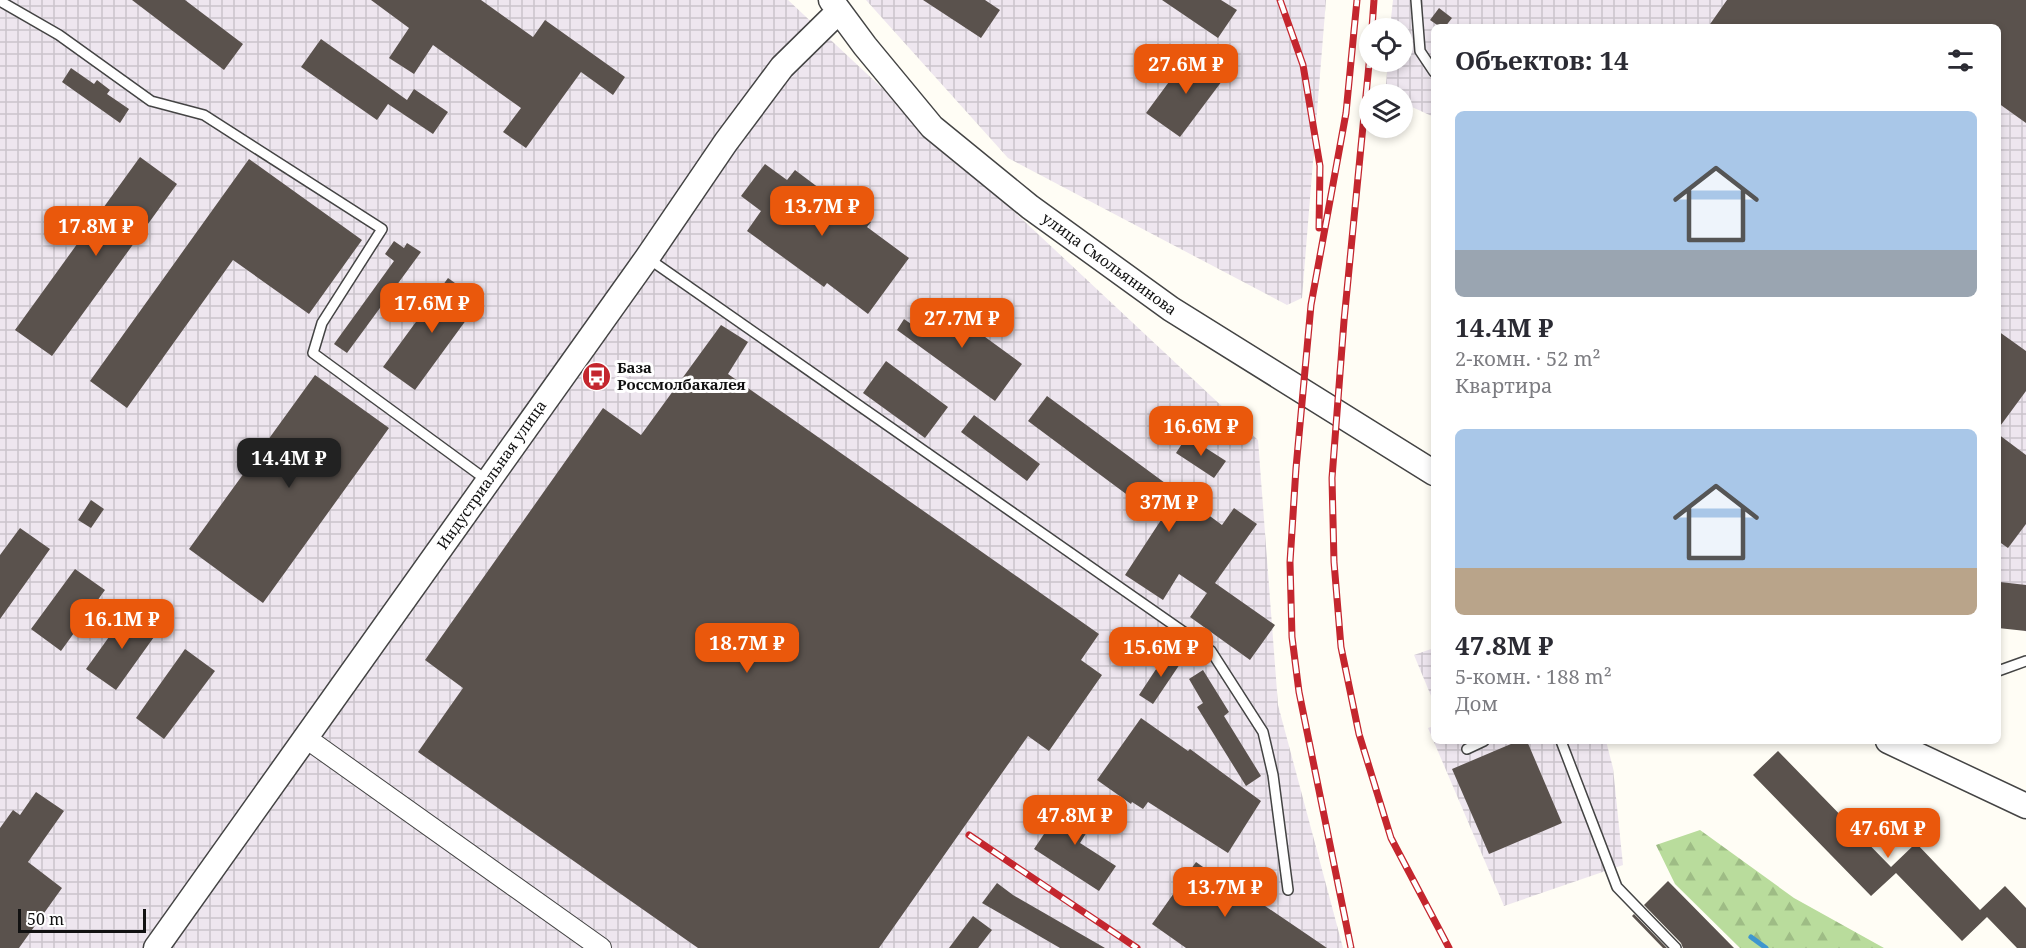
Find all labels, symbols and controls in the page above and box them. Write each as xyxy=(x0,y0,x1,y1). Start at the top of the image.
map controls xyxy=(1359,18,1413,138)
button: locate xyxy=(1359,18,1413,72)
text: Объектов: 14 xyxy=(1455,42,1629,78)
pin: 27.6M ₽ xyxy=(1131,44,1241,95)
icon: filters xyxy=(1944,44,1977,77)
text: 27.6M ₽ xyxy=(1148,50,1224,77)
button: layers xyxy=(1359,84,1413,138)
icon: home xyxy=(1662,150,1770,258)
pin: 13.7M ₽ xyxy=(767,186,877,237)
text: 13.7M ₽ xyxy=(784,192,860,219)
pin: 17.8M ₽ xyxy=(41,206,151,257)
street label: улица Смольянинова xyxy=(1038,207,1181,319)
text: 17.8M ₽ xyxy=(58,212,134,239)
pin: 17.6M ₽ xyxy=(377,283,487,334)
text: 17.6M ₽ xyxy=(394,289,470,316)
pin: 27.7M ₽ xyxy=(907,298,1017,349)
text: 27.7M ₽ xyxy=(924,304,1000,331)
text: 14.4M ₽ xyxy=(1455,309,1554,345)
text: 2-комн. · 52 m² xyxy=(1455,345,1601,372)
place label: База Россмолбакалея xyxy=(617,357,746,394)
bus stop icon: База Россмолбакалея xyxy=(580,361,612,393)
text: Квартира xyxy=(1455,372,1552,399)
street label: Индустриальная улица xyxy=(432,396,550,553)
pin: 16.6M ₽ xyxy=(1146,406,1256,457)
text: 16.6M ₽ xyxy=(1163,412,1239,439)
pin: 14.4M ₽ xyxy=(234,438,344,489)
text: 14.4M ₽ xyxy=(251,444,327,471)
icon: home xyxy=(1662,468,1770,576)
pin: 37M ₽ xyxy=(1127,482,1211,533)
text: 37M ₽ xyxy=(1140,488,1198,515)
pin: 16.1M ₽ xyxy=(67,599,177,650)
text: 16.1M ₽ xyxy=(84,605,160,632)
pin: 18.7M ₽ xyxy=(692,623,802,674)
pin: 15.6M ₽ xyxy=(1106,627,1216,678)
text: 47.8M ₽ xyxy=(1455,627,1554,663)
text: 18.7M ₽ xyxy=(709,629,785,656)
text: 15.6M ₽ xyxy=(1123,633,1199,660)
text: 5-комн. · 188 m² xyxy=(1455,663,1612,690)
text: Дом xyxy=(1455,690,1498,717)
pin: 47.8M ₽ xyxy=(1020,795,1130,846)
text: 47.8M ₽ xyxy=(1037,801,1113,828)
pin: 47.6M ₽ xyxy=(1833,808,1943,859)
text: 47.6M ₽ xyxy=(1850,814,1926,841)
pin: 13.7M ₽ xyxy=(1170,867,1280,918)
text: 13.7M ₽ xyxy=(1187,873,1263,900)
scale bar xyxy=(18,906,146,934)
text: 50 m xyxy=(27,908,64,930)

